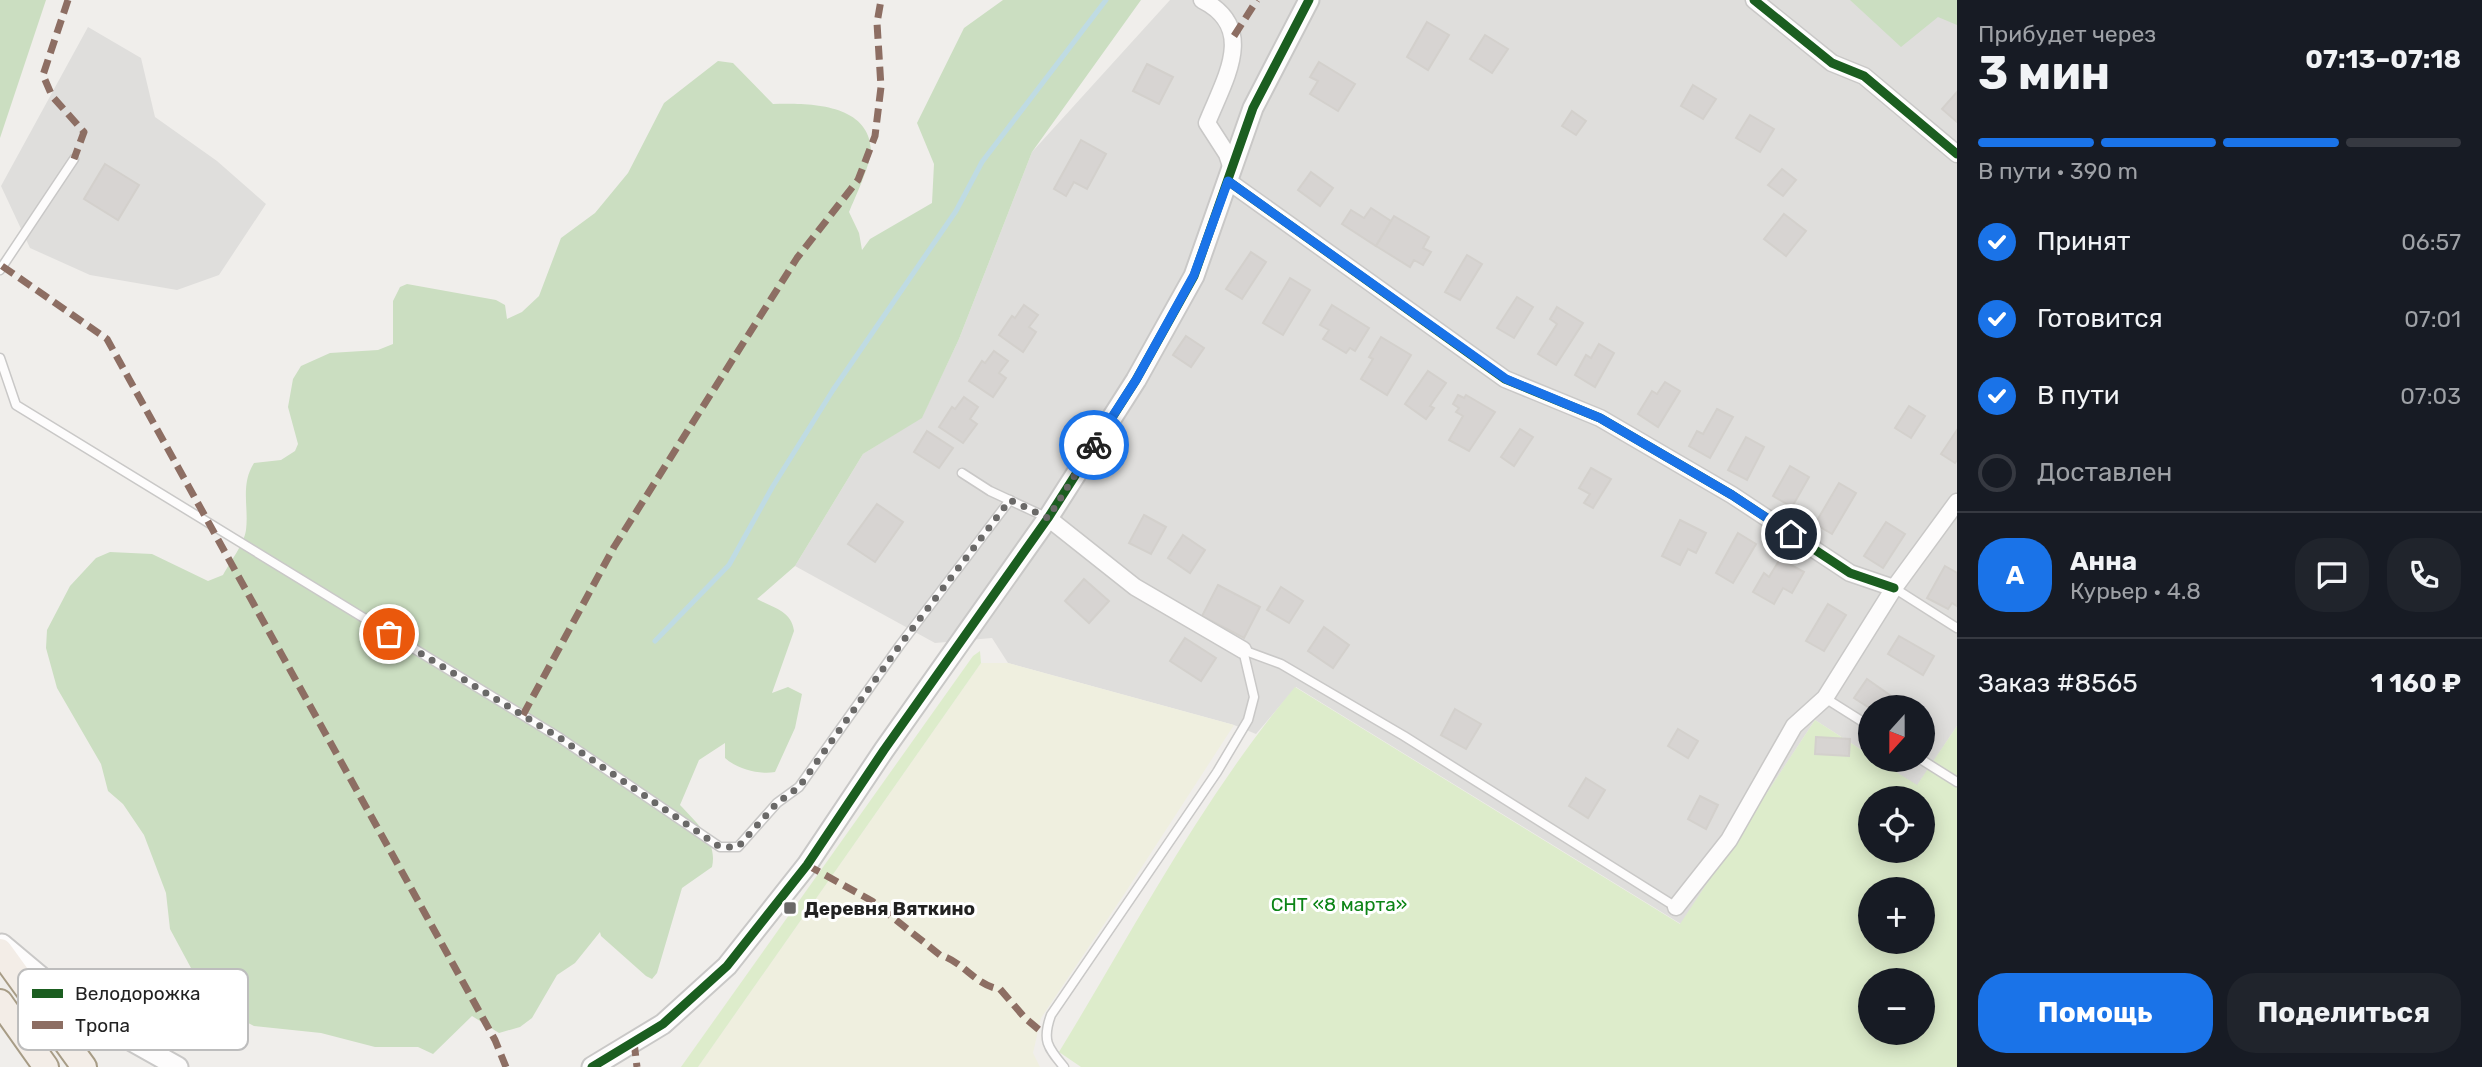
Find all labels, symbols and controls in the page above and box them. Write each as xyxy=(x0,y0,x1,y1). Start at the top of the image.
text: Прибудет через xyxy=(1978,20,2156,48)
text: 07:13–07:18 xyxy=(2305,44,2461,75)
text: 3 мин xyxy=(1978,46,2110,101)
text: В пути · 390 m xyxy=(1978,157,2138,185)
icon: check xyxy=(1978,223,2016,261)
text: Принят xyxy=(2037,226,2130,257)
text: 06:57 xyxy=(2401,228,2461,256)
icon: check xyxy=(1978,300,2016,338)
text: Готовится xyxy=(2037,303,2163,334)
text: 07:01 xyxy=(2404,305,2461,333)
icon: check xyxy=(1978,377,2016,415)
text: В пути xyxy=(2037,380,2120,411)
text: 07:03 xyxy=(2400,382,2461,410)
courier xyxy=(1059,410,1129,480)
icon: bike xyxy=(1075,426,1113,464)
text: Доставлен xyxy=(2037,457,2172,488)
pin xyxy=(1761,504,1821,564)
icon: home xyxy=(1772,515,1810,553)
button: chat xyxy=(2295,538,2369,612)
button: phone xyxy=(2387,538,2461,612)
text: Анна xyxy=(2070,546,2137,577)
text: А xyxy=(2006,560,2024,591)
text: Курьер · 4.8 xyxy=(2070,577,2201,605)
pin xyxy=(359,604,419,664)
icon: bag xyxy=(370,615,408,653)
text: Заказ #8565 xyxy=(1978,668,2138,699)
text: 1 160 ₽ xyxy=(2371,668,2461,699)
north arrow xyxy=(1858,695,1936,772)
map controls xyxy=(1858,695,1935,1045)
button: locate xyxy=(1858,786,1935,863)
button: + xyxy=(1858,877,1935,954)
park label: СНТ «8 марта» xyxy=(1271,893,1407,916)
place label: Деревня Вяткино xyxy=(804,897,975,920)
marker: Деревня Вяткино xyxy=(782,900,798,916)
button: − xyxy=(1858,968,1935,1045)
legend xyxy=(18,969,248,1050)
button: Помощь xyxy=(1978,973,2213,1053)
button: Поделиться xyxy=(2227,973,2461,1053)
text: Велодорожка xyxy=(75,982,201,1005)
text: Тропа xyxy=(75,1014,130,1037)

